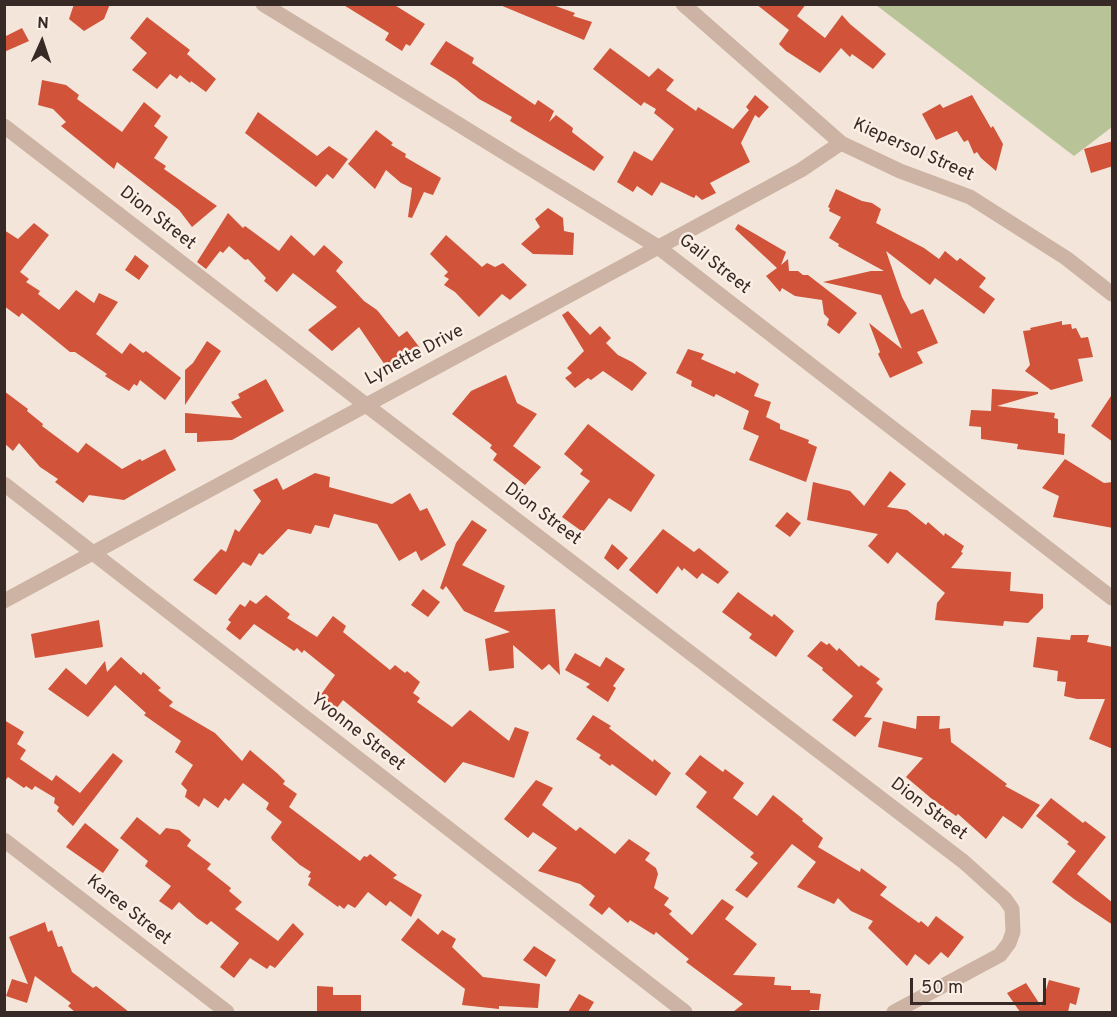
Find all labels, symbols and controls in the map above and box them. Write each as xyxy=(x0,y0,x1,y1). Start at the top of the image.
north arrow xyxy=(12,12,72,72)
text: N xyxy=(37,14,49,34)
street label: Kiepersol Street xyxy=(849,115,977,187)
street label: Dion Street xyxy=(115,183,199,255)
street label: Gail Street xyxy=(674,230,754,300)
street label: Lynette Drive xyxy=(362,321,468,391)
street label: Dion Street xyxy=(499,479,585,551)
street label: Yvonne Street xyxy=(305,689,409,777)
street label: Dion Street xyxy=(885,774,971,846)
street label: Karee Street xyxy=(81,871,175,951)
scale bar xyxy=(913,966,1050,1004)
text: 50 m xyxy=(921,977,963,1000)

